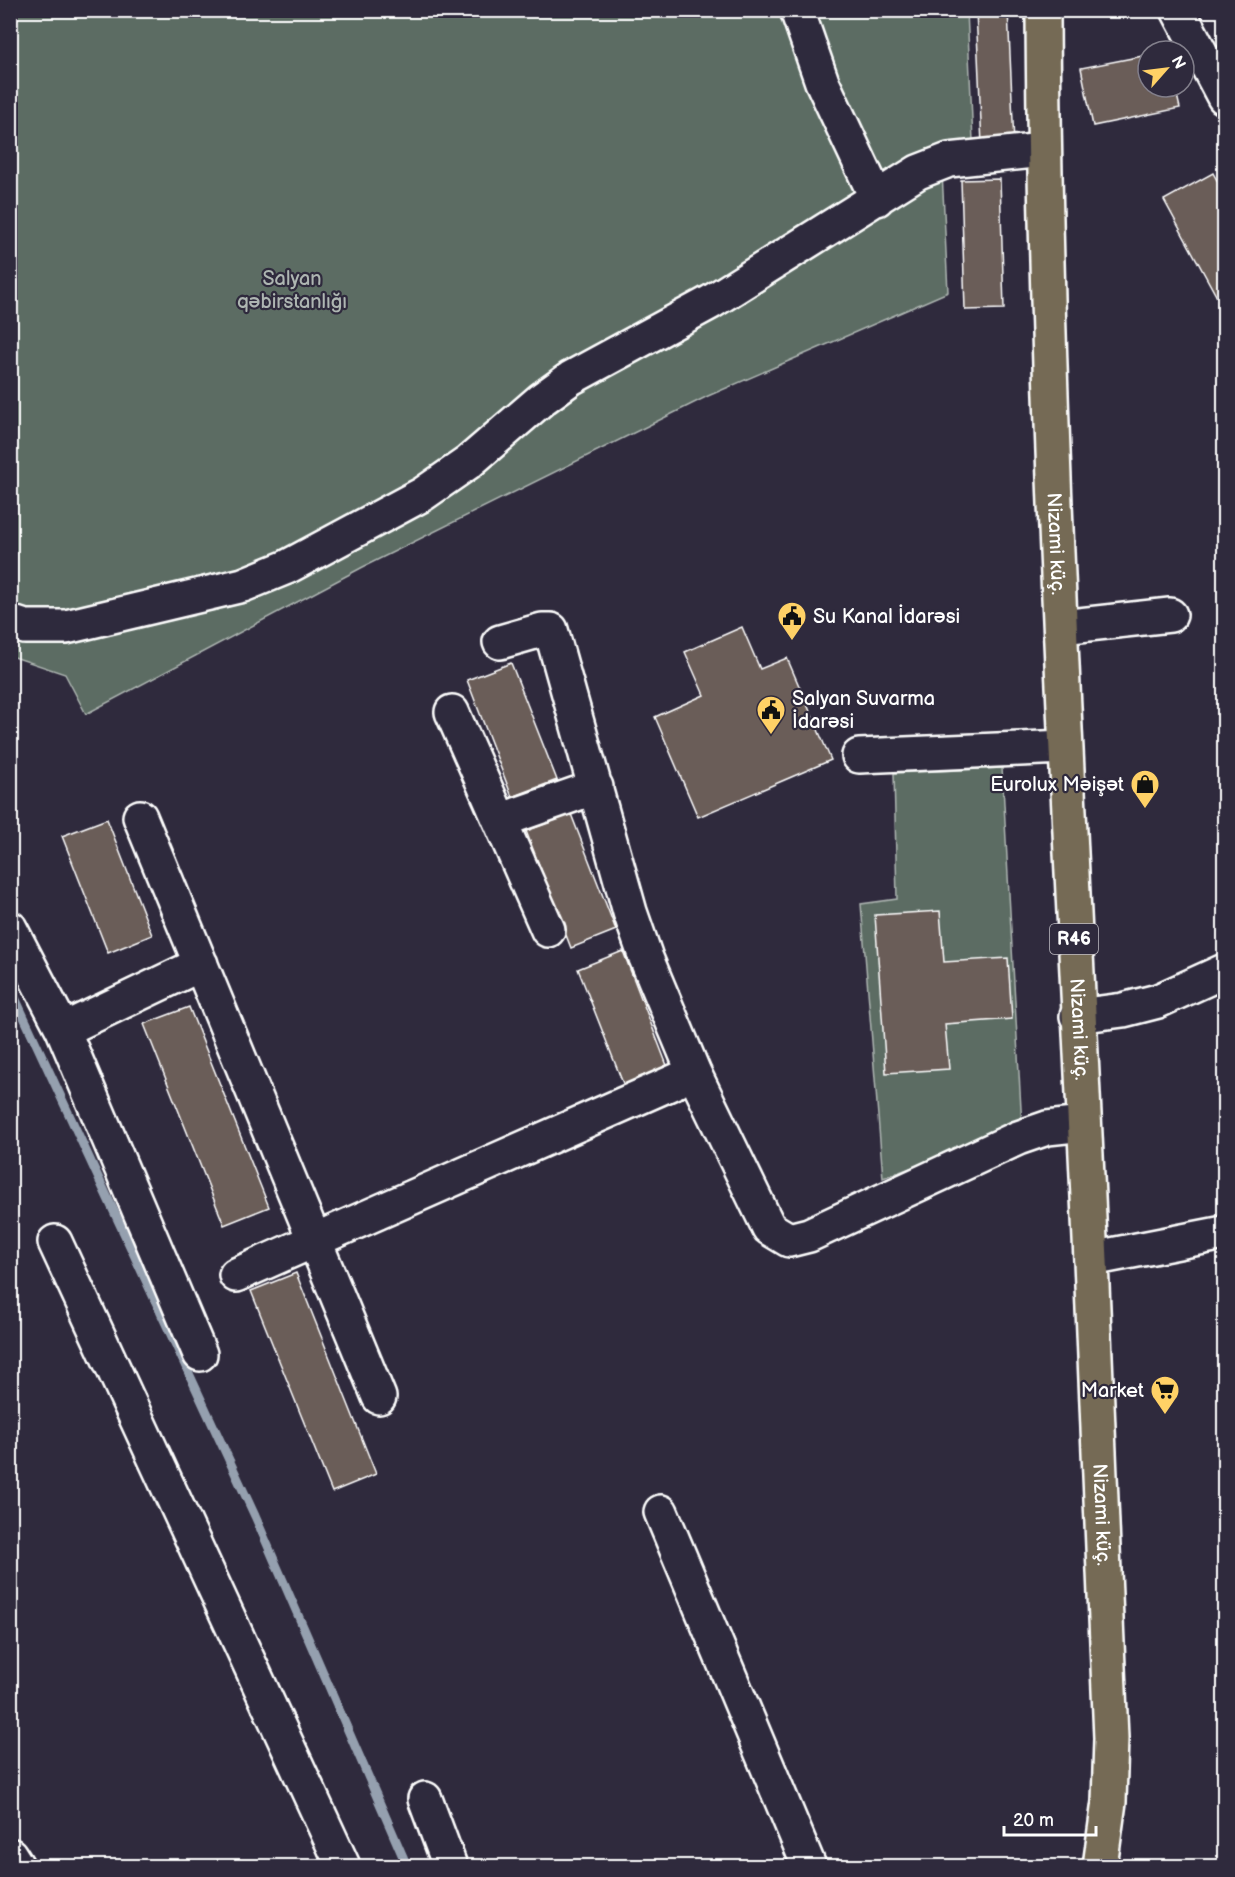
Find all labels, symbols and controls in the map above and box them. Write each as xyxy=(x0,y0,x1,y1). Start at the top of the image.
north arrow xyxy=(1136,39,1196,99)
text: N xyxy=(1167,53,1189,72)
park label: Salyan qəbirstanlığı xyxy=(237,267,347,314)
street label: Nizami küç. xyxy=(1042,492,1070,596)
public building icon: Su Kanal İdarəsi xyxy=(776,600,808,642)
place label: Su Kanal İdarəsi xyxy=(813,604,960,629)
place label: Salyan Suvarma İdarəsi xyxy=(792,687,935,734)
public building icon: Salyan Suvarma İdarəsi xyxy=(755,694,787,736)
shop icon: Eurolux Məişət xyxy=(1129,768,1161,810)
place label: Eurolux Məişət xyxy=(990,773,1124,797)
road number: R46 xyxy=(1050,924,1098,954)
street label: Nizami küç. xyxy=(1064,977,1093,1081)
supermarket icon: Market xyxy=(1149,1374,1181,1416)
place label: Market xyxy=(1081,1379,1144,1403)
street label: Nizami küç. xyxy=(1087,1463,1115,1567)
scale bar xyxy=(1004,1799,1096,1837)
text: 20 m xyxy=(1013,1810,1054,1831)

